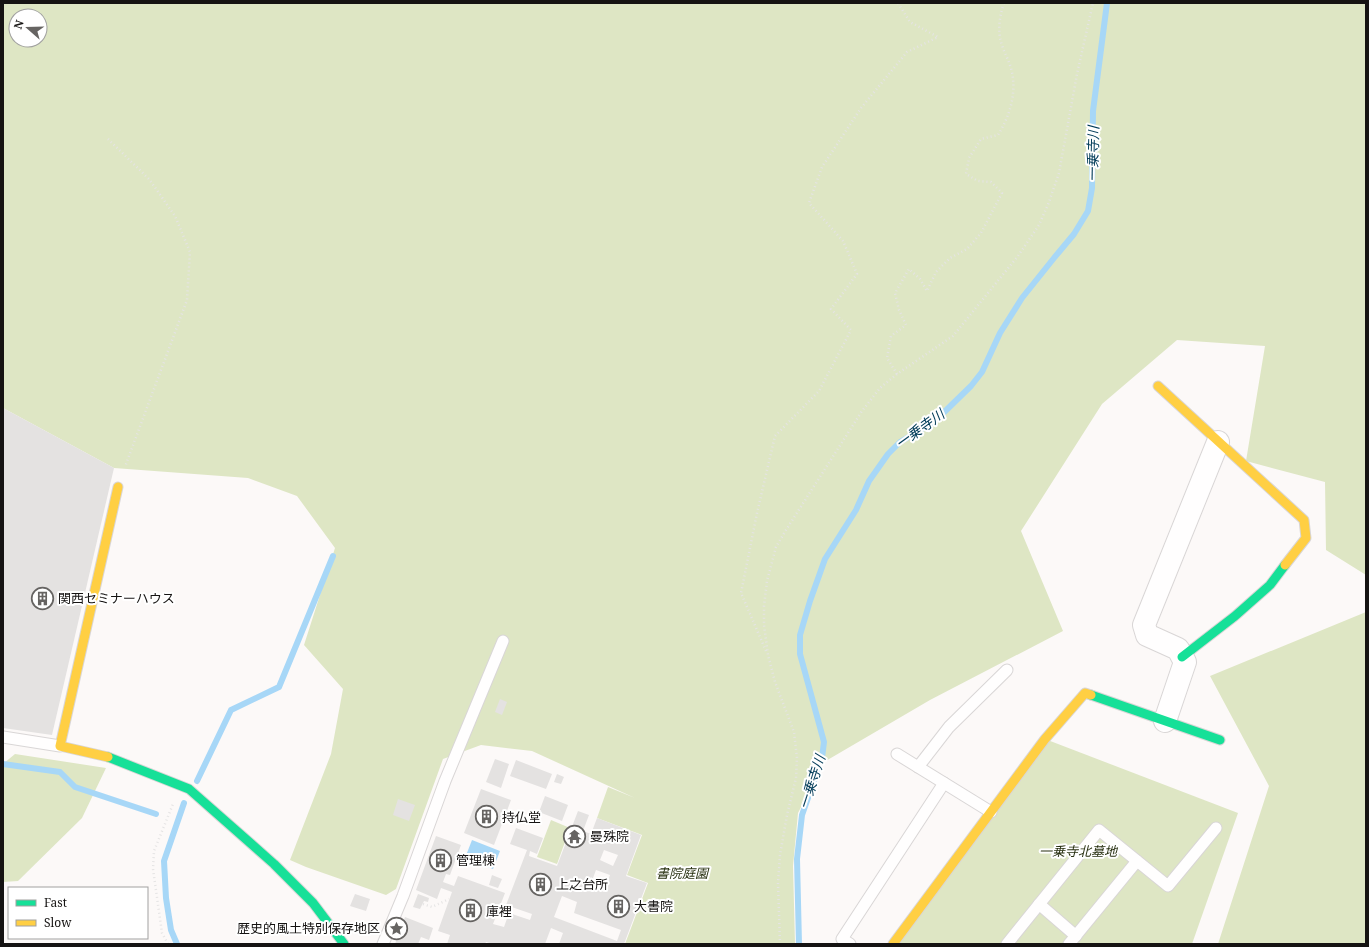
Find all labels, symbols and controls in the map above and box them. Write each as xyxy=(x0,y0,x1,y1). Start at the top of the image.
north arrow xyxy=(8,8,48,48)
text: N xyxy=(10,17,27,31)
water label: 一乗寺川 xyxy=(1083,124,1103,182)
water label: 一乗寺川 xyxy=(891,403,950,453)
building icon: 関西セミナーハウス xyxy=(30,585,56,611)
place label: 関西セミナーハウス xyxy=(58,589,175,607)
water label: 一乗寺川 xyxy=(794,750,830,811)
building icon: 持仏堂 xyxy=(474,804,500,830)
place label: 持仏堂 xyxy=(502,808,541,826)
temple icon: 曼殊院 xyxy=(561,823,587,849)
place label: 曼殊院 xyxy=(590,827,629,845)
park label: 一乗寺北墓地 xyxy=(1039,842,1119,860)
building icon: 管理棟 xyxy=(428,847,454,873)
place label: 管理棟 xyxy=(456,851,495,869)
park label: 書院庭園 xyxy=(656,864,710,882)
building icon: 上之台所 xyxy=(527,871,553,897)
place label: 上之台所 xyxy=(556,875,608,893)
legend xyxy=(8,887,148,939)
building icon: 大書院 xyxy=(605,893,631,919)
text: Fast xyxy=(44,894,67,911)
place label: 大書院 xyxy=(634,897,673,915)
building icon: 庫裡 xyxy=(458,898,484,924)
place label: 庫裡 xyxy=(486,902,512,920)
text: Slow xyxy=(44,914,72,931)
place icon: 歴史的風土特別保存地区 xyxy=(383,915,409,941)
place label: 歴史的風土特別保存地区 xyxy=(237,919,380,937)

